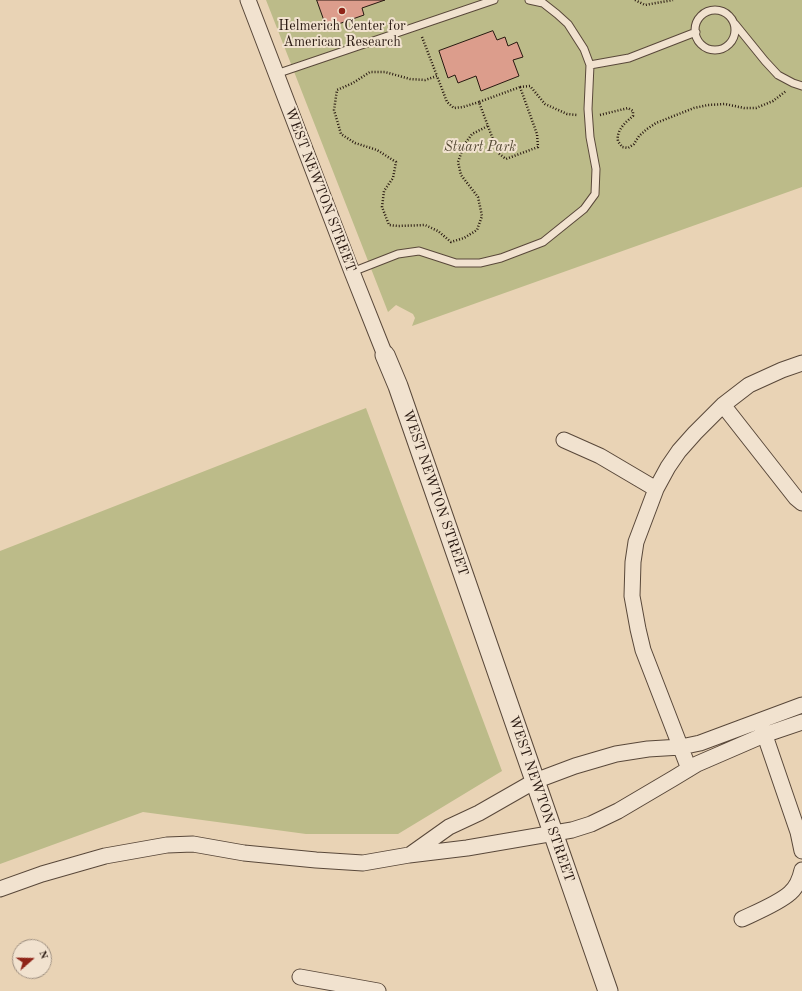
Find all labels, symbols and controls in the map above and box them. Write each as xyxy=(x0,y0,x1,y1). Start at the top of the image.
marker: Helmerich Center for American Research xyxy=(337,6,347,16)
place label: Helmerich Center for American Research xyxy=(278,18,406,50)
street label: WEST NEWTON STREET xyxy=(281,105,359,275)
park label: Stuart Park xyxy=(444,139,516,155)
street label: WEST NEWTON STREET xyxy=(399,407,471,579)
street label: WEST NEWTON STREET xyxy=(505,713,577,885)
north arrow xyxy=(12,939,52,979)
text: N xyxy=(36,949,49,961)

